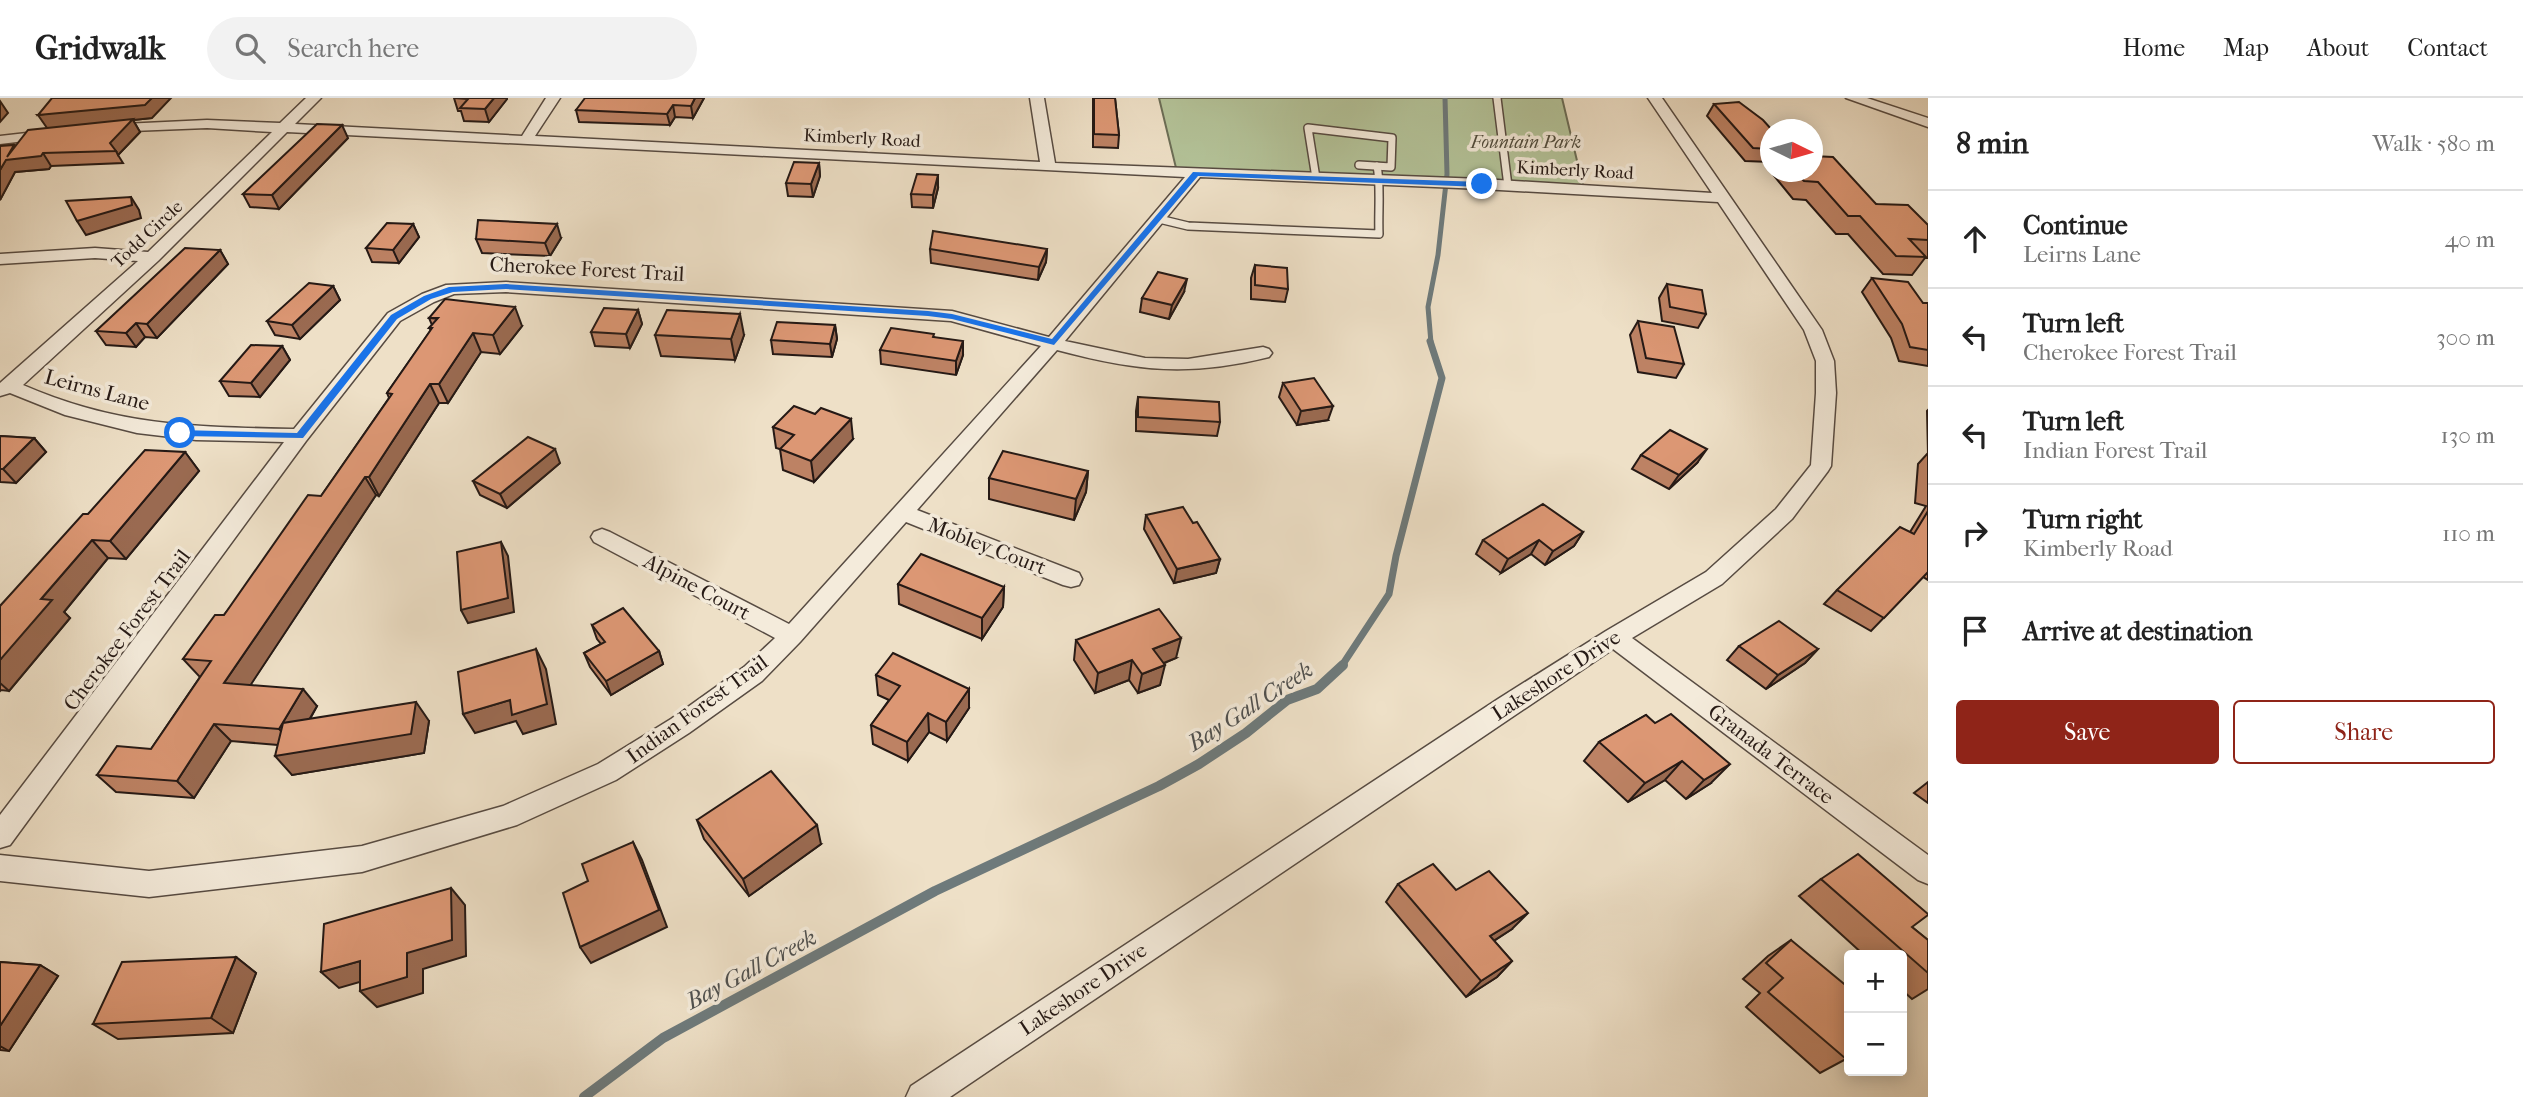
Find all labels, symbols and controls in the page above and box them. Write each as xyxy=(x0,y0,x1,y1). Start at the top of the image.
search box xyxy=(207,17,697,80)
text: Gridwalk xyxy=(35,29,165,68)
icon: search xyxy=(231,29,269,67)
text: Search here xyxy=(287,33,419,64)
text: Home xyxy=(2123,34,2185,62)
text: Map xyxy=(2223,34,2269,62)
text: About xyxy=(2307,34,2369,62)
text: Contact xyxy=(2407,34,2488,62)
north arrow xyxy=(1760,119,1823,182)
street label: Kimberly Road xyxy=(803,125,921,152)
text: 8 min xyxy=(1956,126,2029,161)
text: Walk · 580 m xyxy=(2372,130,2495,157)
park label: Fountain Park xyxy=(1470,132,1581,153)
street label: Kimberly Road xyxy=(1516,157,1634,184)
route end xyxy=(1466,168,1497,199)
street label: Todd Circle xyxy=(107,196,187,273)
text: Continue xyxy=(2023,210,2128,241)
icon: ahead xyxy=(1956,220,1994,258)
text: 40 m xyxy=(2445,226,2495,253)
text: Leirns Lane xyxy=(2023,241,2141,268)
street label: Cherokee Forest Trail xyxy=(489,252,685,286)
text: Turn left xyxy=(2023,308,2124,339)
icon: left xyxy=(1956,318,1994,356)
text: 300 m xyxy=(2436,324,2495,351)
text: Cherokee Forest Trail xyxy=(2023,339,2237,366)
street label: Leirns Lane xyxy=(42,364,152,416)
text: Turn left xyxy=(2023,406,2124,437)
icon: left xyxy=(1956,416,1994,454)
route start xyxy=(164,417,195,448)
text: 130 m xyxy=(2441,422,2495,449)
text: Indian Forest Trail xyxy=(2023,437,2207,464)
text: Turn right xyxy=(2023,504,2143,535)
street label: Mobley Court xyxy=(924,512,1050,580)
icon: right xyxy=(1956,514,1994,552)
text: 110 m xyxy=(2442,520,2495,547)
text: Kimberly Road xyxy=(2023,535,2173,562)
street label: Cherokee Forest Trail xyxy=(59,545,195,715)
street label: Alpine Court xyxy=(639,548,755,625)
icon: arrive xyxy=(1956,612,1994,650)
text: Arrive at destination xyxy=(2023,616,2253,647)
street label: Lakeshore Drive xyxy=(1487,625,1625,725)
street label: Indian Forest Trail xyxy=(622,650,772,768)
water label: Bay Gall Creek xyxy=(1181,656,1318,758)
street label: Granada Terrace xyxy=(1703,699,1839,809)
button: Save xyxy=(1956,700,2219,764)
button: Share xyxy=(2233,700,2495,764)
water label: Bay Gall Creek xyxy=(680,924,821,1016)
street label: Lakeshore Drive xyxy=(1015,938,1151,1040)
map controls xyxy=(1844,950,1907,1076)
button: + xyxy=(1844,950,1907,1013)
button: − xyxy=(1844,1013,1907,1076)

